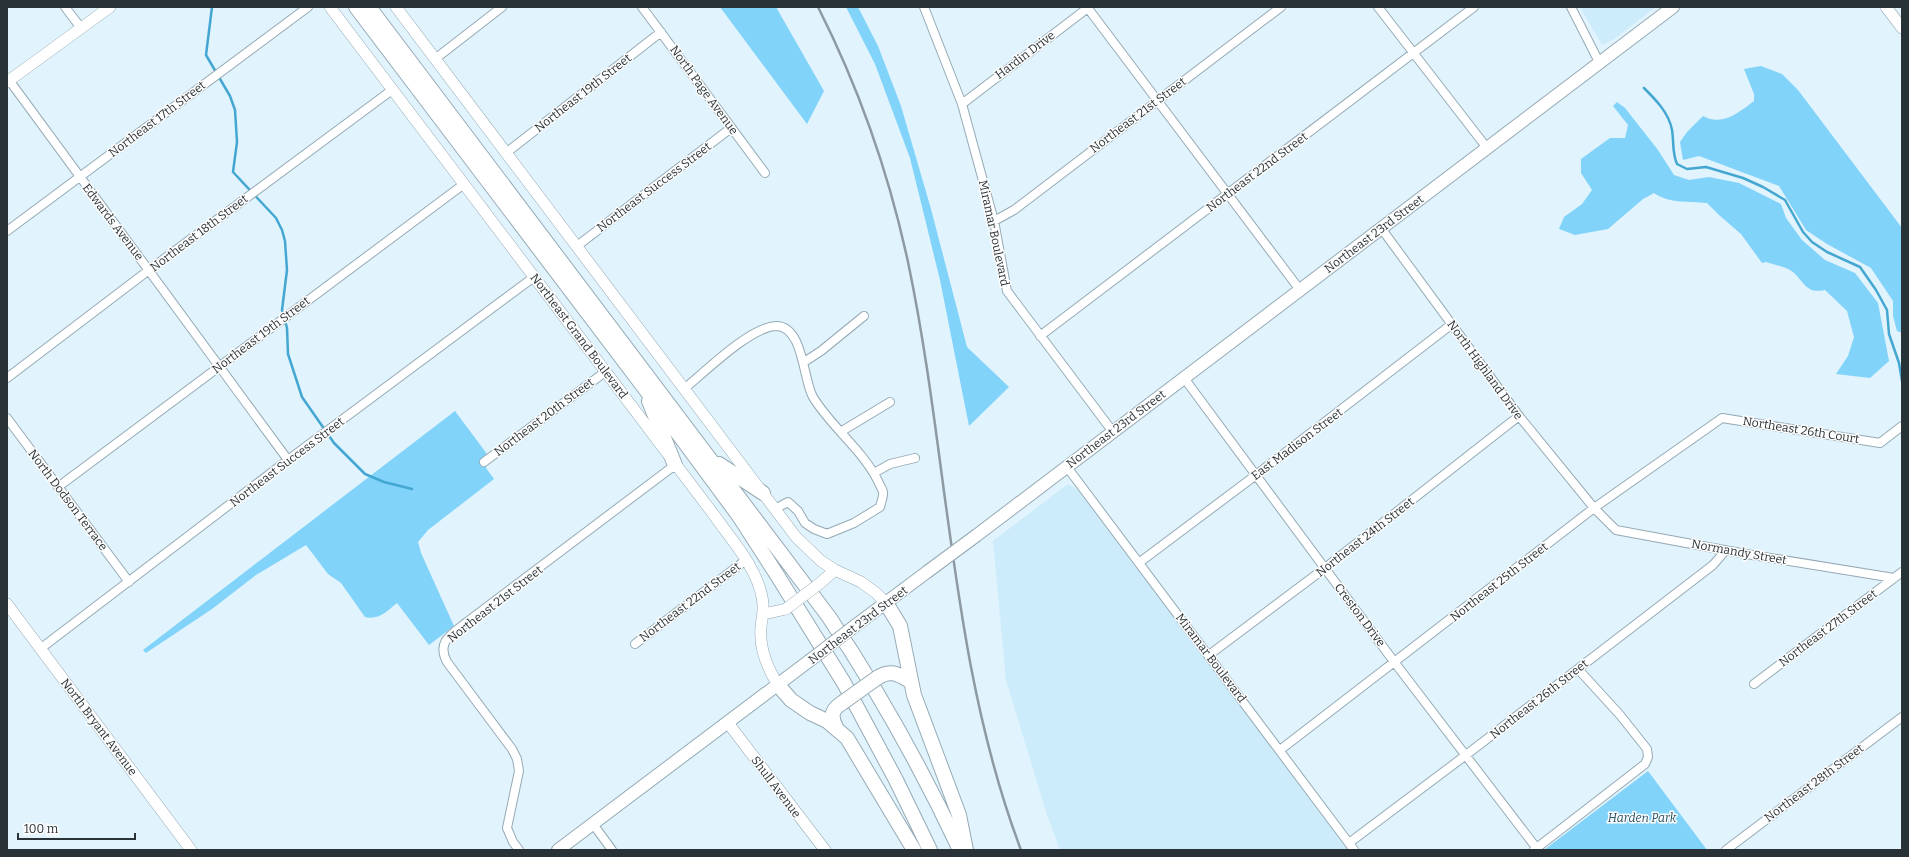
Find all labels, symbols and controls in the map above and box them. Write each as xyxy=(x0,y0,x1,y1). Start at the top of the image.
street label: Hardin Drive xyxy=(992,28,1058,82)
street label: North Page Avenue xyxy=(667,43,741,137)
street label: Northeast 19th Street xyxy=(532,51,635,135)
street label: Northeast 21st Street xyxy=(1087,74,1189,156)
street label: Northeast 17th Street xyxy=(106,78,209,160)
street label: Northeast 22nd Street xyxy=(1204,129,1311,215)
street label: Northeast Success Street xyxy=(594,139,714,235)
street label: Miramar Boulevard xyxy=(976,179,1012,287)
street label: Edwards Avenue xyxy=(80,181,146,263)
street label: Northeast 18th Street xyxy=(147,191,251,274)
street label: Northeast 23rd Street xyxy=(1322,192,1427,276)
street label: Northeast Grand Boulevard xyxy=(527,271,631,401)
street label: Northeast 19th Street xyxy=(209,293,313,376)
street label: North Highland Drive xyxy=(1444,318,1526,422)
street label: Northeast 20th Street xyxy=(491,375,597,459)
street label: Northeast 23rd Street xyxy=(1064,387,1169,471)
street label: East Madison Street xyxy=(1249,405,1346,483)
street label: Northeast Success Street xyxy=(227,414,347,510)
street label: Northeast 26th Court xyxy=(1742,414,1861,446)
street label: North Dodson Terrace xyxy=(25,447,111,553)
street label: Northeast 24th Street xyxy=(1313,494,1417,580)
street label: Normandy Street xyxy=(1690,537,1788,567)
street label: Northeast 25th Street xyxy=(1448,539,1551,624)
street label: Northeast 22nd Street xyxy=(637,559,744,645)
street label: Northeast 21st Street xyxy=(445,562,546,645)
street label: Creston Drive xyxy=(1332,581,1388,649)
street label: Northeast 23rd Street xyxy=(806,583,911,667)
street label: Northeast 27th Street xyxy=(1776,586,1880,669)
street label: Miramar Boulevard xyxy=(1173,611,1249,705)
street label: Northeast 26th Street xyxy=(1487,656,1591,742)
street label: North Bryant Avenue xyxy=(58,676,140,778)
street label: Northeast 28th Street xyxy=(1762,741,1867,825)
street label: Shull Avenue xyxy=(748,753,804,821)
park label: Harden Park xyxy=(1608,811,1677,825)
scale bar xyxy=(18,815,135,841)
text: 100 m xyxy=(24,822,59,836)

